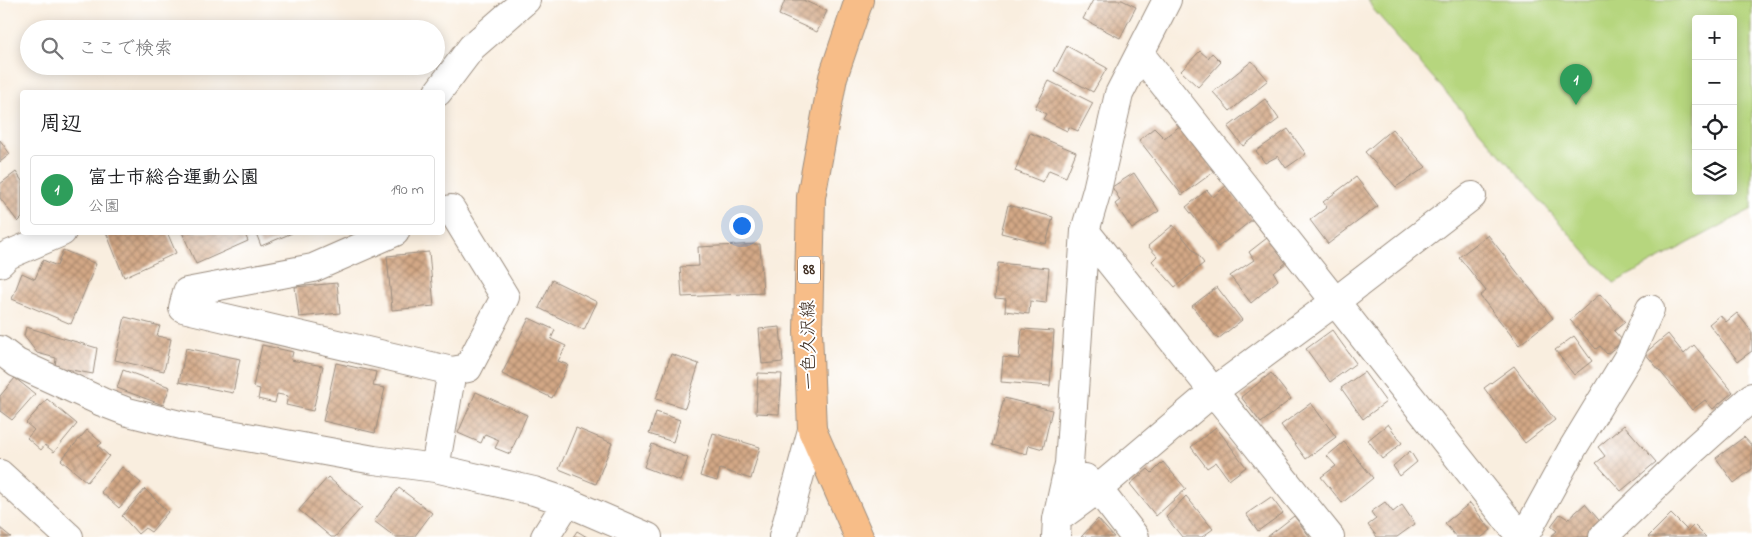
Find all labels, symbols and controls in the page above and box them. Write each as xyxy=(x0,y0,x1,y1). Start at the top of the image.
map controls xyxy=(1692,15,1737,195)
button: + xyxy=(1692,15,1737,60)
search box xyxy=(20,20,445,75)
icon: search xyxy=(38,34,66,62)
text: ここで検索 xyxy=(78,36,173,63)
button: − xyxy=(1692,60,1737,105)
pin: 1 xyxy=(1560,64,1592,105)
button: locate xyxy=(1692,105,1737,150)
text: 周辺 xyxy=(40,110,82,140)
button: layers xyxy=(1692,150,1737,195)
text: 富士市総合運動公園 xyxy=(88,165,259,192)
text: 1 xyxy=(54,178,60,202)
text: 190 m xyxy=(391,178,424,202)
text: 公園 xyxy=(88,195,120,219)
your location xyxy=(729,213,755,239)
road number: 88 xyxy=(798,256,820,284)
street label: 一色久沢線 xyxy=(796,300,824,390)

